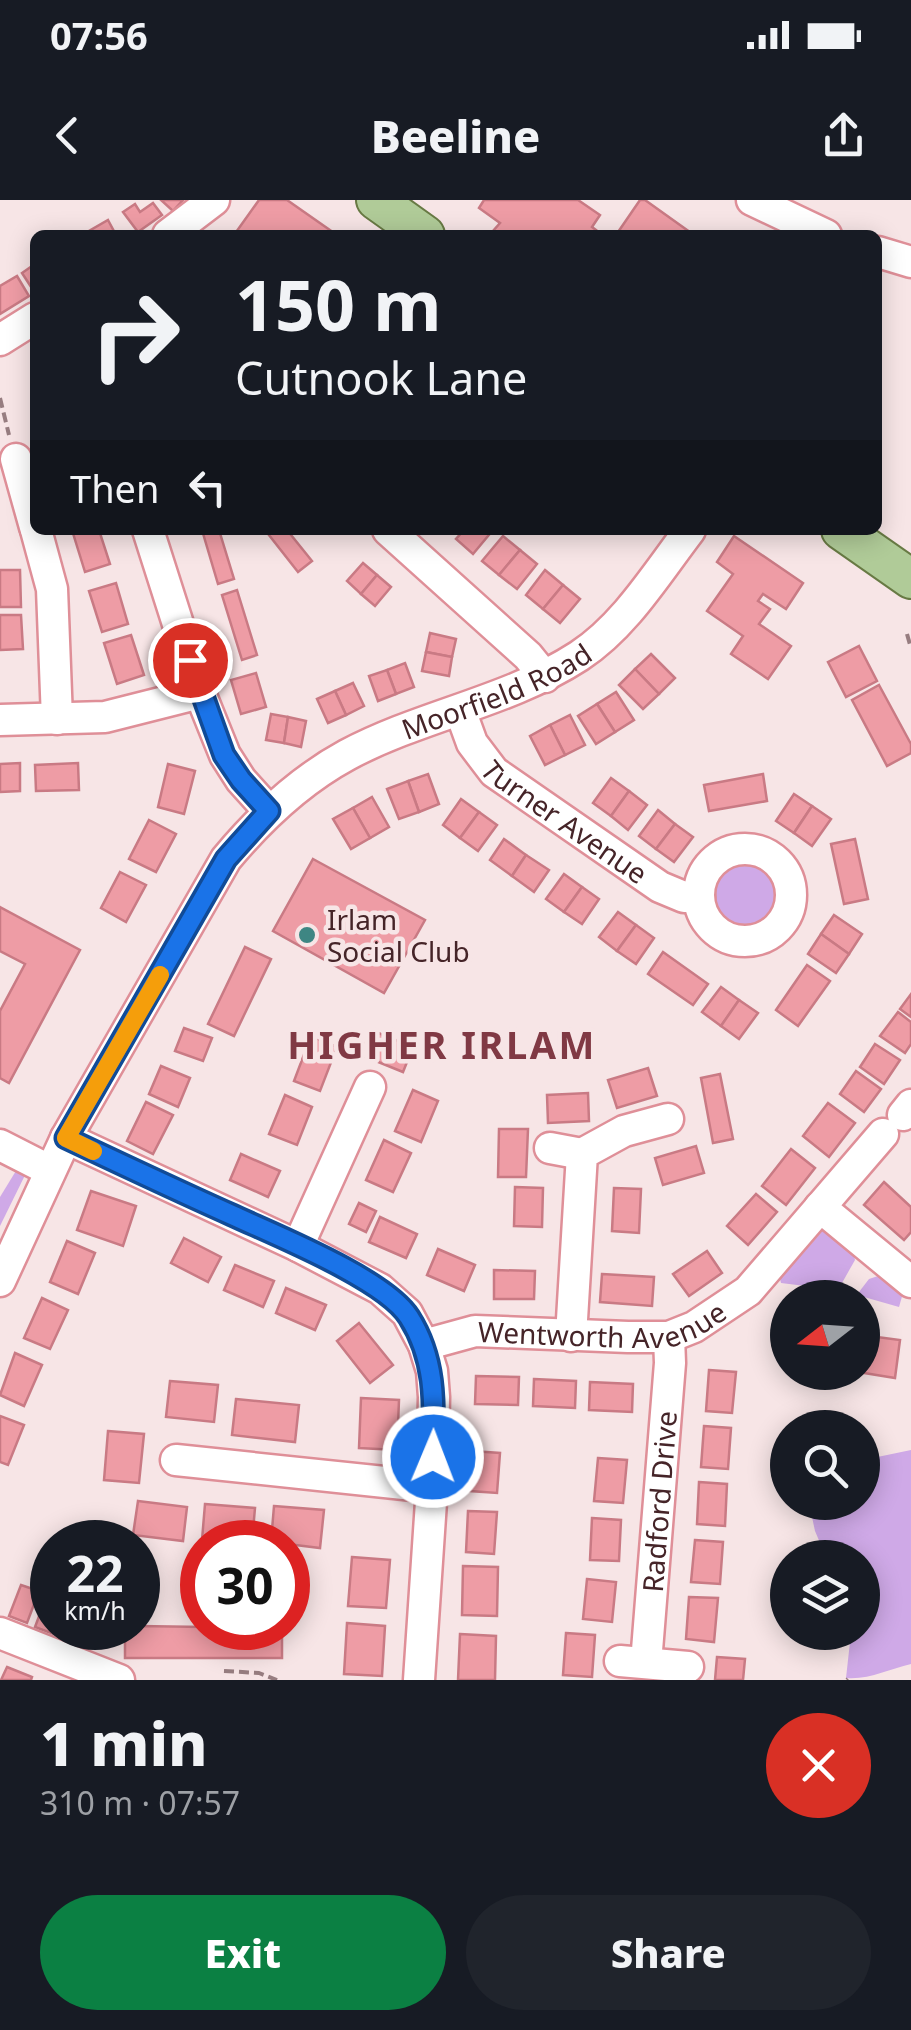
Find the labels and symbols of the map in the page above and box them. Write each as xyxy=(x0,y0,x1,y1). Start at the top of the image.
pin xyxy=(148,618,233,703)
street label: Moorfield Road xyxy=(396,634,599,748)
street label: Turner Avenue xyxy=(473,752,655,892)
place label: Irlam Social Club xyxy=(327,900,470,970)
marker: Irlam Social Club xyxy=(296,924,318,946)
district label: HIGHER IRLAM xyxy=(287,1018,597,1070)
north arrow xyxy=(770,1280,880,1390)
street label: Wentworth Avenue xyxy=(477,1292,733,1357)
position arrow xyxy=(381,1405,485,1509)
street label: Radford Drive xyxy=(633,1409,685,1594)
speed limit sign: 30 xyxy=(180,1520,310,1650)

